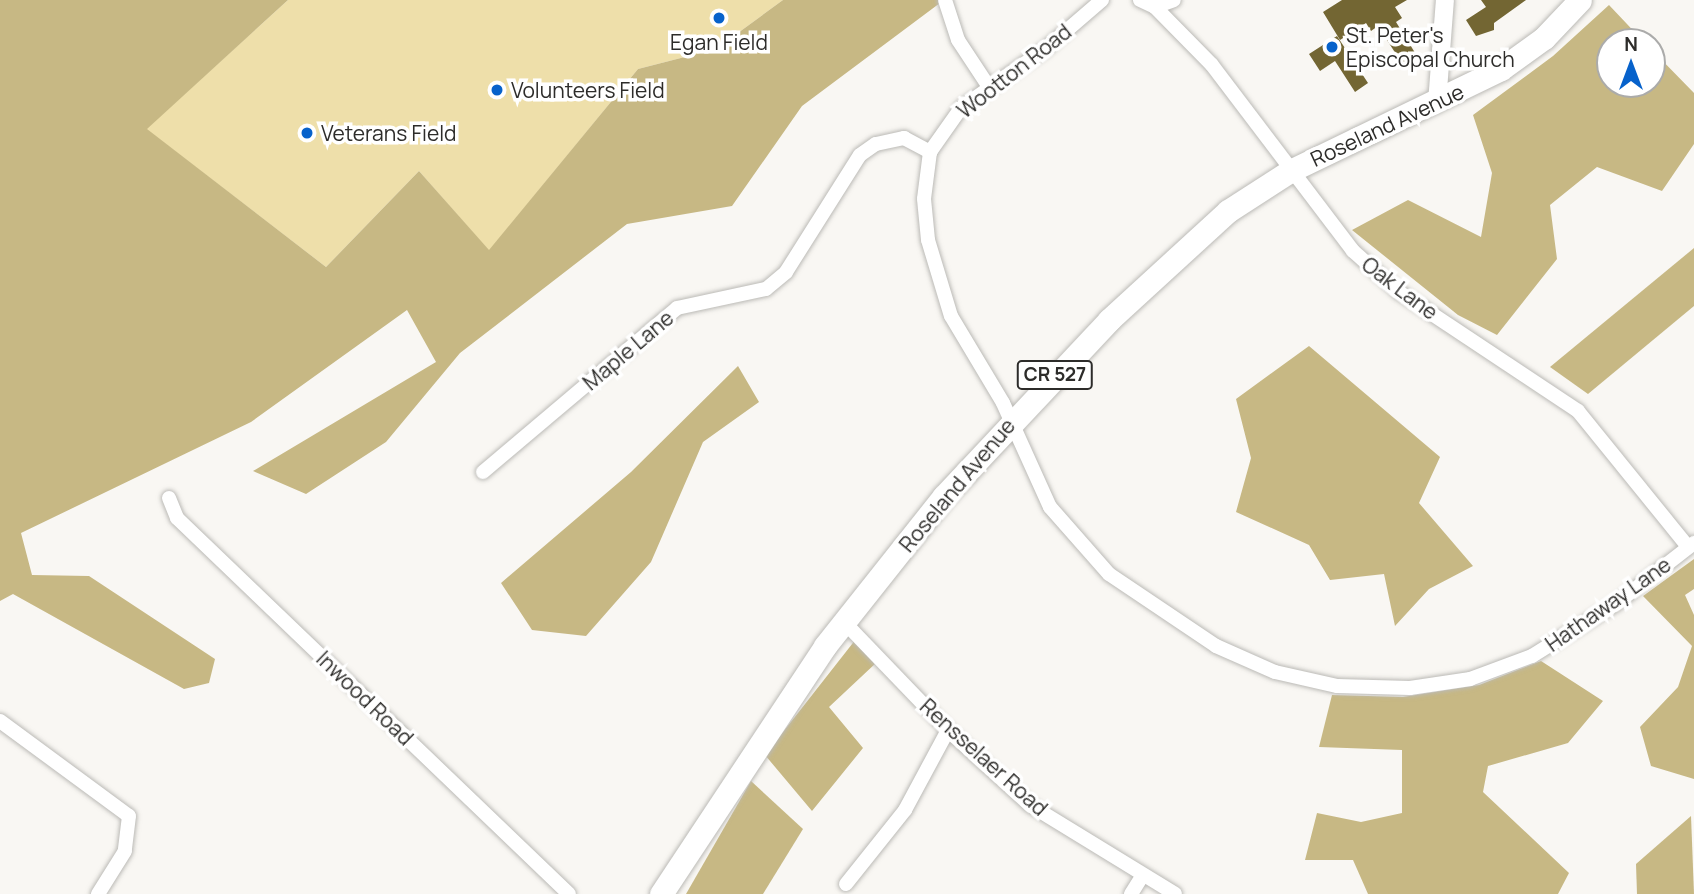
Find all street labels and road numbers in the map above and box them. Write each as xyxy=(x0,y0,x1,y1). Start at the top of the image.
street label: Wootton Road xyxy=(952,19,1076,123)
street label: Roseland Avenue xyxy=(1306,78,1468,172)
street label: Oak Lane xyxy=(1357,251,1443,325)
street label: Maple Lane xyxy=(578,305,678,395)
road number: CR 527 xyxy=(1016,360,1094,390)
street label: Roseland Avenue xyxy=(894,413,1020,557)
street label: Hathaway Lane xyxy=(1541,552,1675,656)
street label: Inwood Road xyxy=(312,646,418,750)
street label: Rensselaer Road xyxy=(915,693,1053,821)

